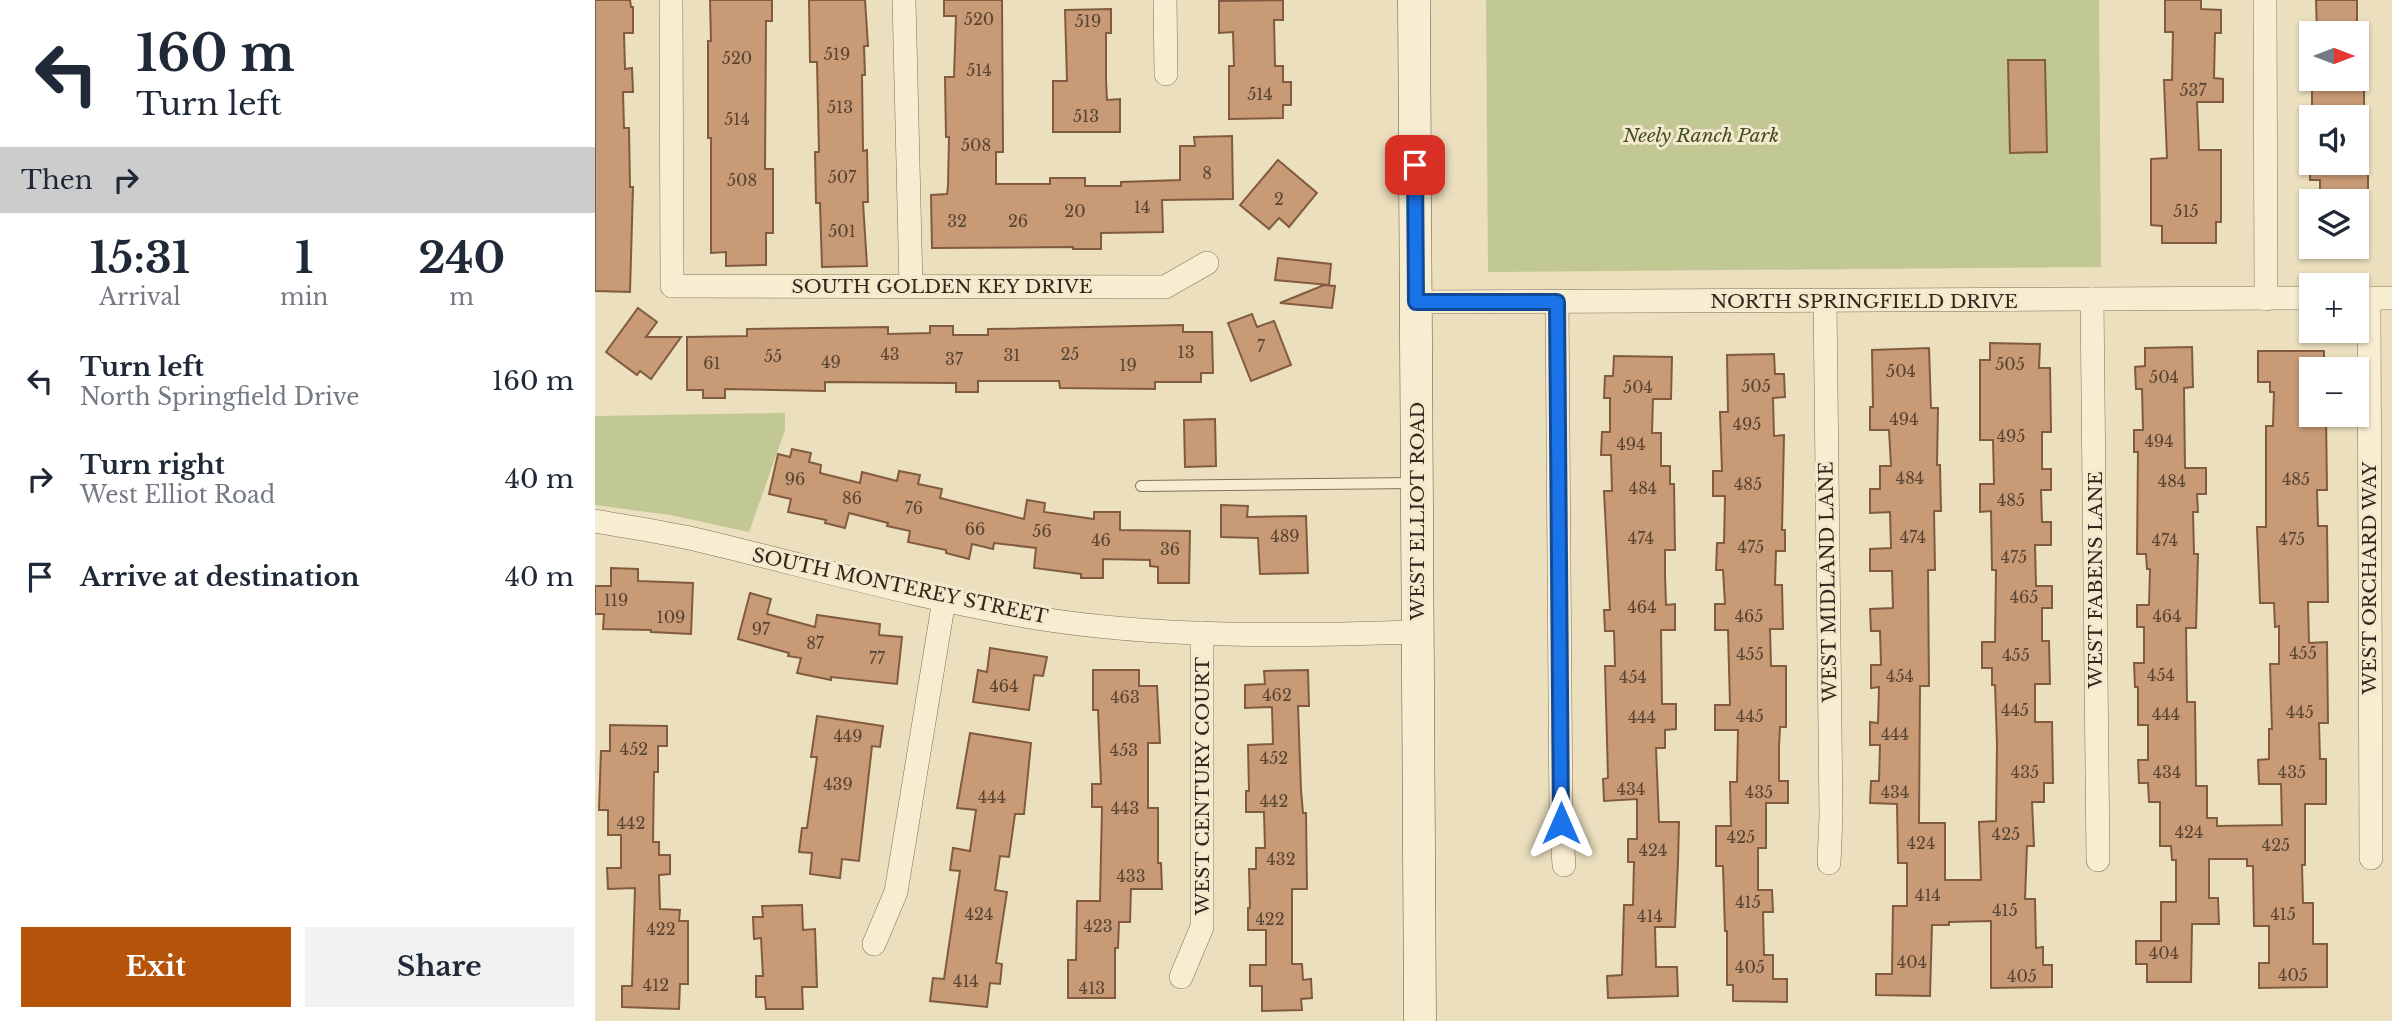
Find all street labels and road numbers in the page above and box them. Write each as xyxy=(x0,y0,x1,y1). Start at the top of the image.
street label: SOUTH GOLDEN KEY DRIVE xyxy=(792,275,1092,298)
street label: NORTH SPRINGFIELD DRIVE xyxy=(1710,290,2018,313)
street label: WEST ELLIOT ROAD xyxy=(1406,402,1429,621)
street label: WEST MIDLAND LANE xyxy=(1814,461,1842,704)
street label: WEST ORCHARD WAY xyxy=(2358,461,2381,696)
street label: WEST FABENS LANE xyxy=(2084,472,2107,689)
street label: SOUTH MONTEREY STREET xyxy=(750,543,1050,629)
street label: WEST CENTURY COURT xyxy=(1191,657,1214,916)

